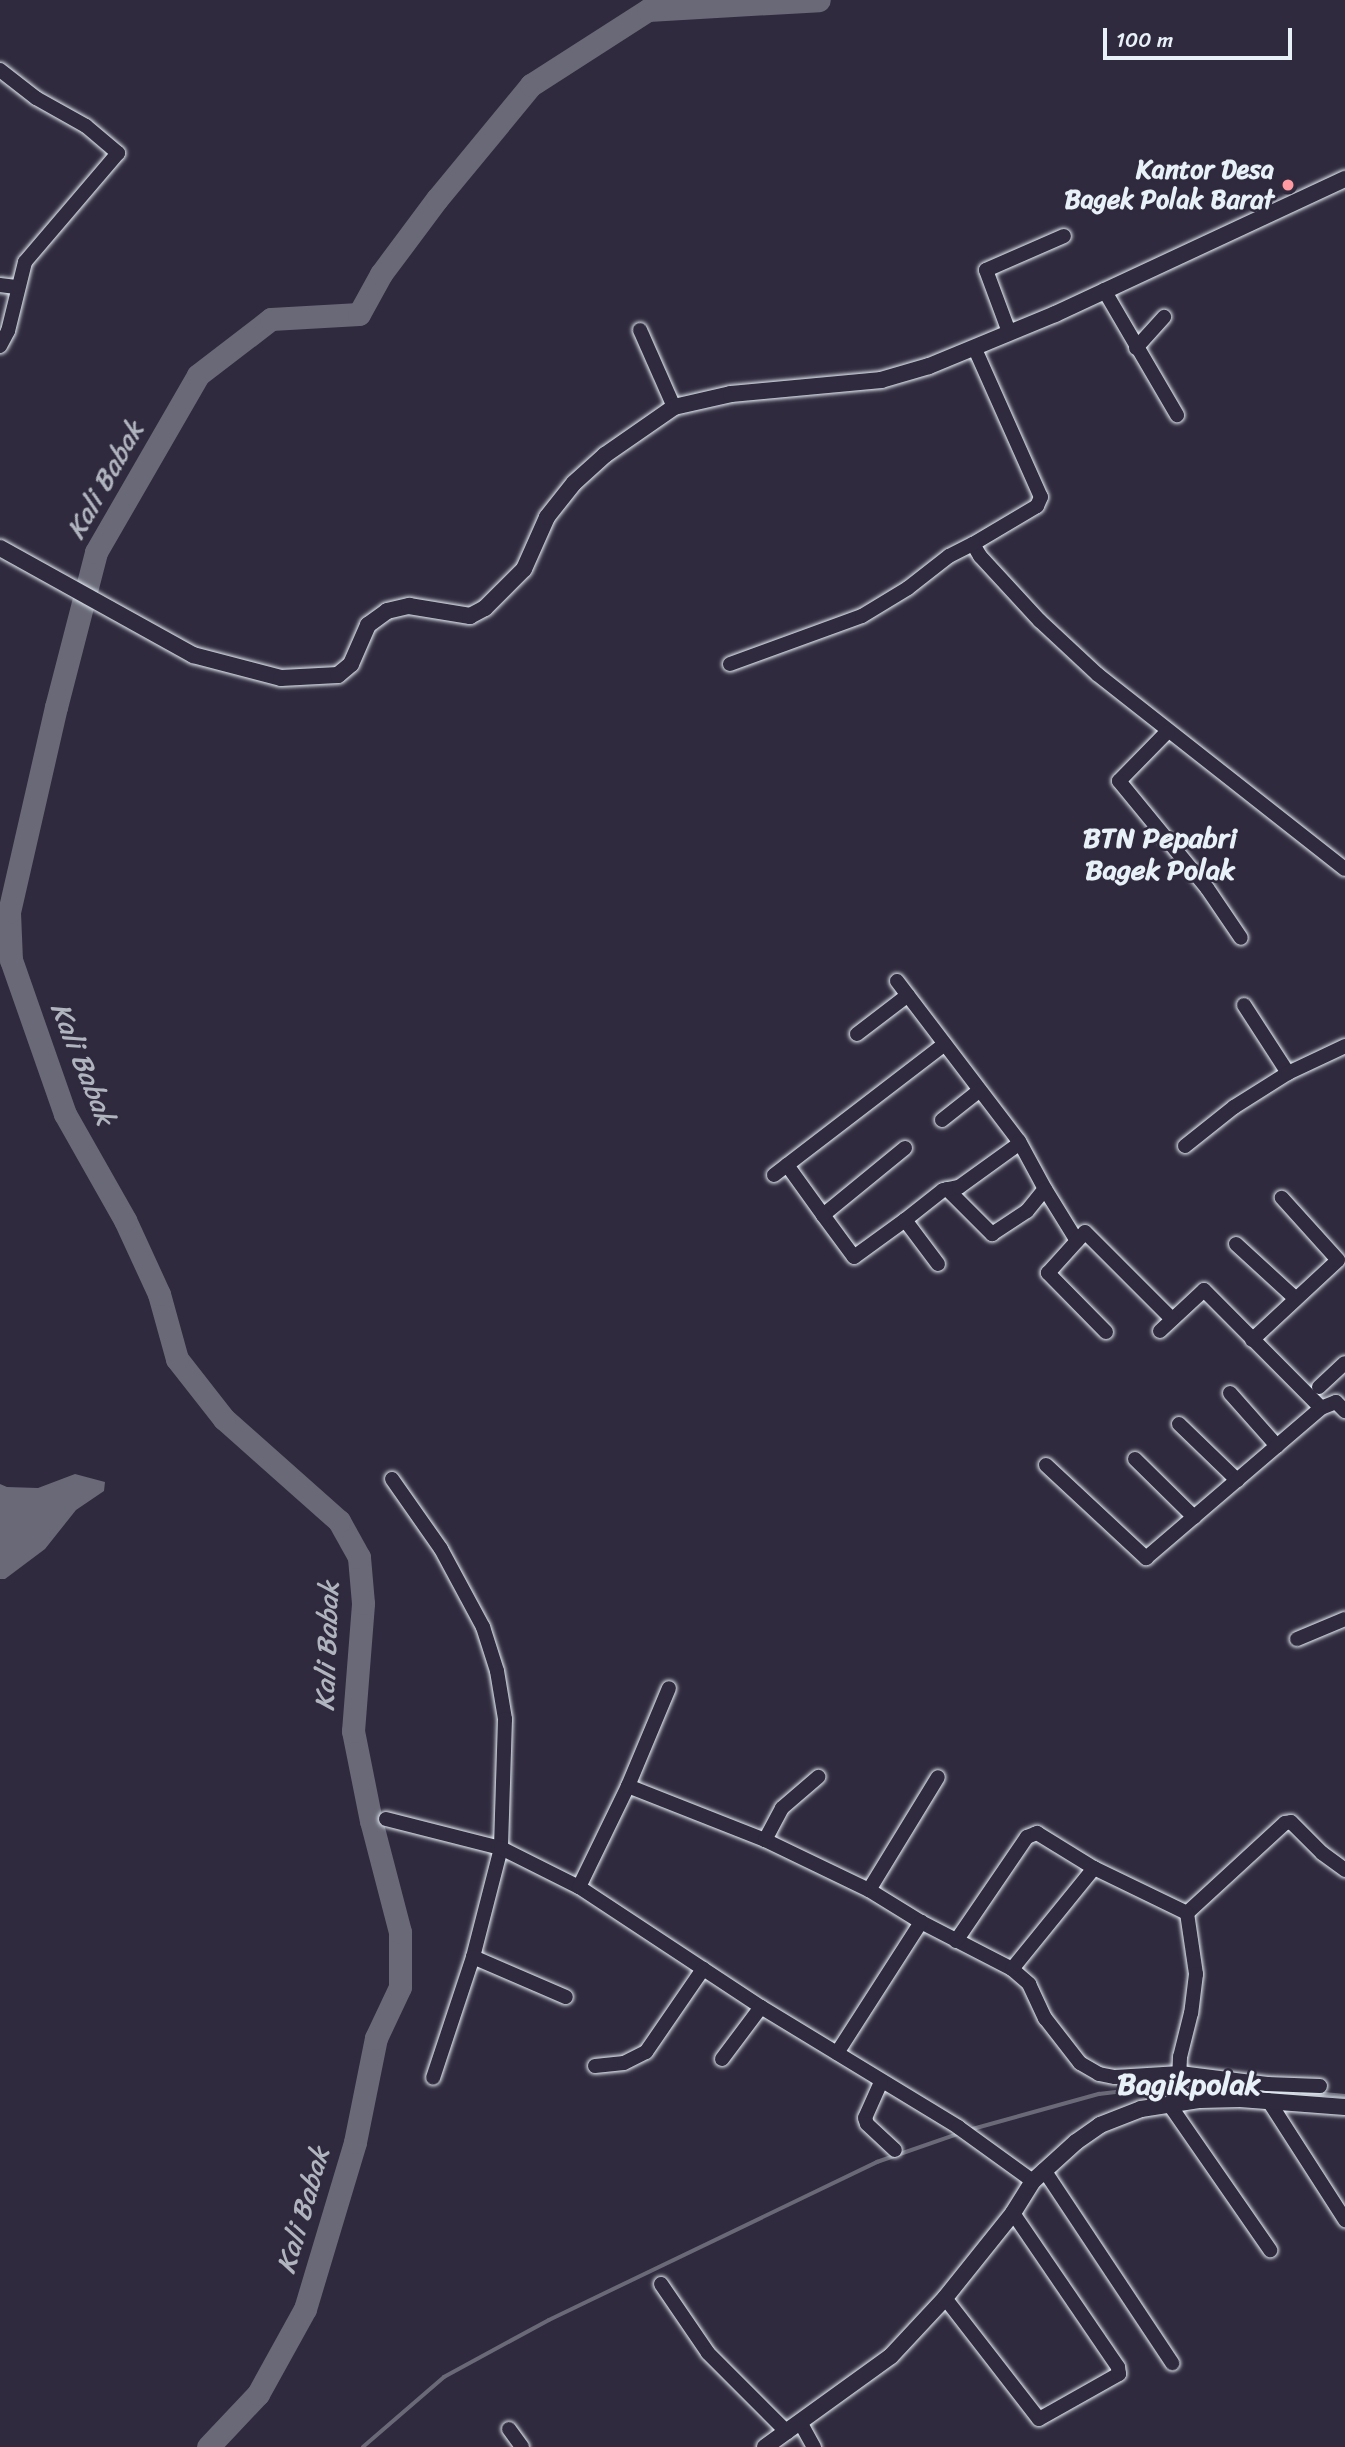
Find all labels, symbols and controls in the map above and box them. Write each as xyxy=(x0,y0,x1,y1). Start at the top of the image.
scale bar xyxy=(1107,14,1296,58)
text: 100 m xyxy=(1116,21,1173,59)
place label: Kantor Desa Bagek Polak Barat xyxy=(1063,154,1274,216)
marker: Kantor Desa Bagek Polak Barat xyxy=(1280,177,1296,193)
water label: Kali Babak xyxy=(59,415,151,545)
district label: BTN Pepabri Bagek Polak xyxy=(1083,821,1237,887)
water label: Kali Babak xyxy=(43,997,123,1131)
water label: Kali Babak xyxy=(308,1580,346,1712)
district label: Bagikpolak xyxy=(1117,2066,1261,2102)
water label: Kali Babak xyxy=(269,2143,337,2277)

